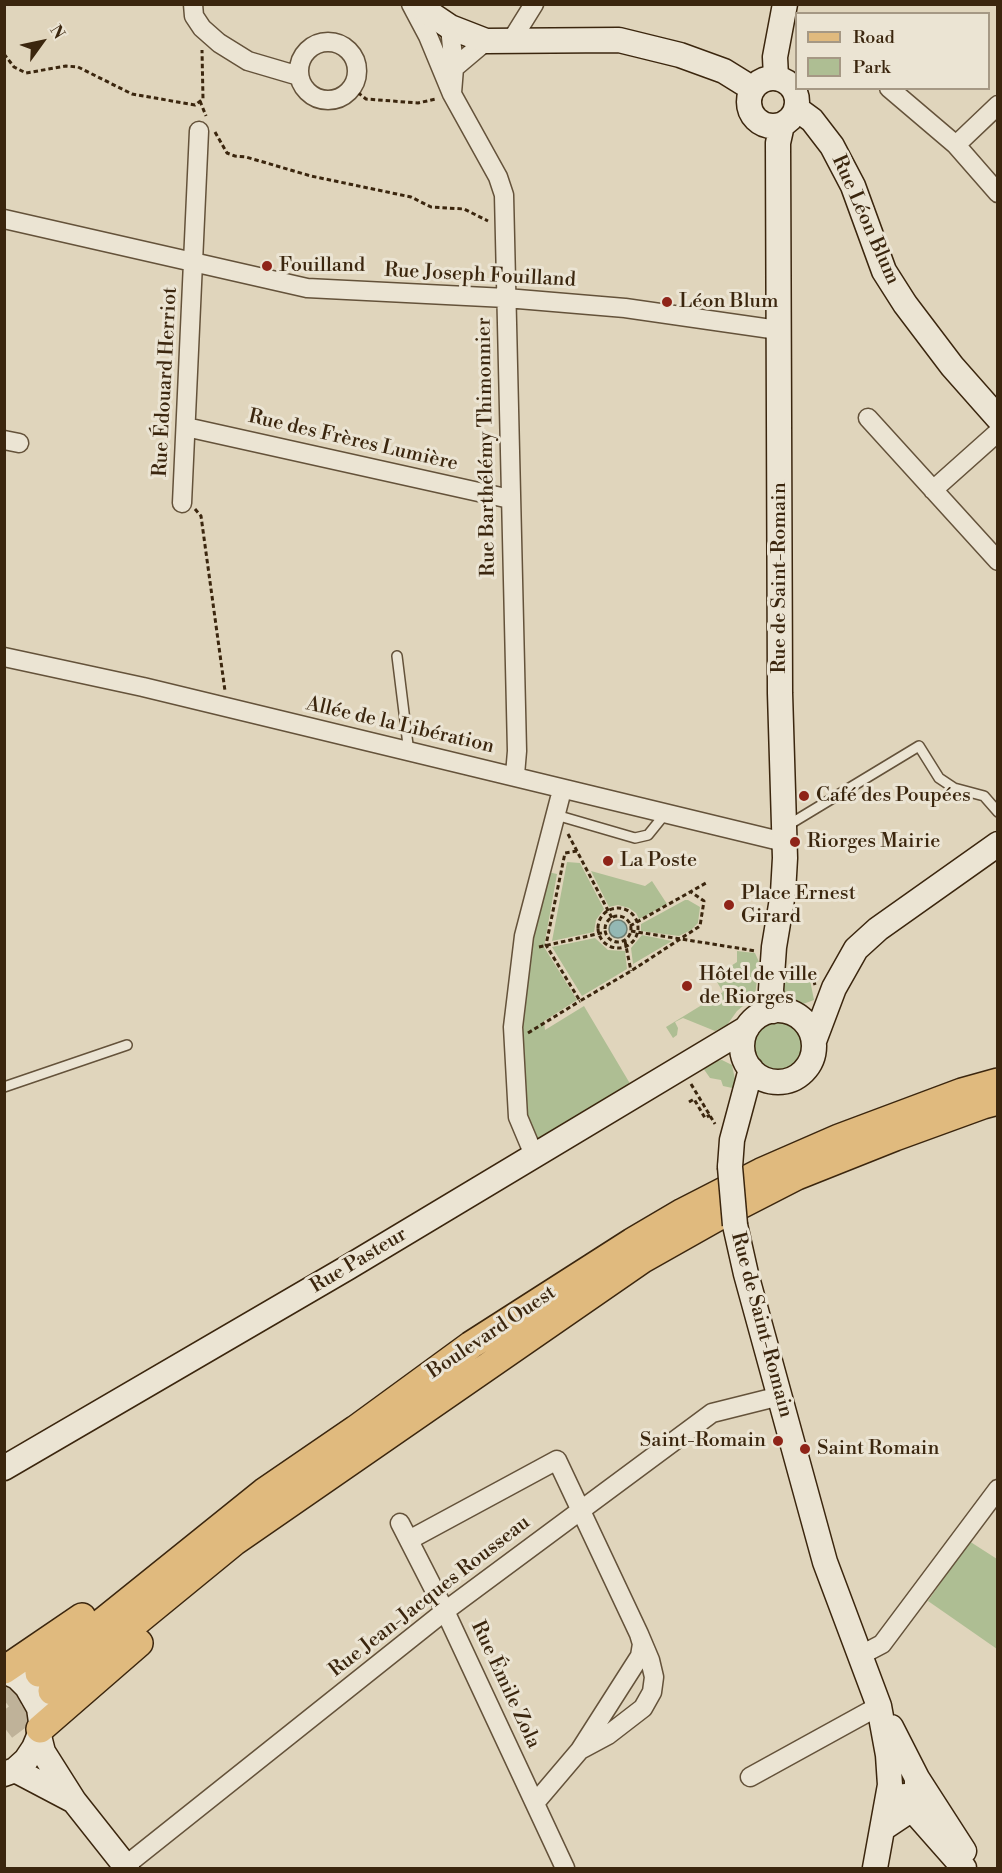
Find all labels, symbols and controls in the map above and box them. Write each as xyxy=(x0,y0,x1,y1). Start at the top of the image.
north arrow xyxy=(12,12,72,72)
legend xyxy=(795,12,990,90)
text: N xyxy=(45,21,69,43)
text: Road xyxy=(853,26,895,49)
text: Park xyxy=(853,56,890,79)
street label: Rue Léon Blum xyxy=(826,152,904,288)
place label: Fouilland xyxy=(279,254,365,278)
marker: Fouilland xyxy=(260,259,274,273)
street label: Rue Joseph Fouilland xyxy=(384,259,576,293)
street label: Rue Édouard Herriot xyxy=(149,286,183,478)
place label: Léon Blum xyxy=(679,290,779,314)
marker: Léon Blum xyxy=(660,295,674,309)
street label: Rue Barthélémy Thimonnier xyxy=(473,317,501,577)
street label: Rue des Frères Lumière xyxy=(246,405,460,477)
street label: Rue de Saint-Romain xyxy=(768,482,792,674)
street label: Allée de la Libération xyxy=(304,693,496,759)
place label: Café des Poupées xyxy=(816,784,971,808)
marker: Café des Poupées xyxy=(797,789,811,803)
place label: Riorges Mairie xyxy=(807,830,940,854)
marker: Riorges Mairie xyxy=(788,835,802,849)
place label: La Poste xyxy=(620,849,697,873)
marker: La Poste xyxy=(601,854,615,868)
place label: Place Ernest Girard xyxy=(741,882,856,929)
marker: Place Ernest Girard xyxy=(722,898,736,912)
place label: Hôtel de ville de Riorges xyxy=(699,963,817,1010)
marker: Hôtel de ville de Riorges xyxy=(680,979,694,993)
street label: Rue Pasteur xyxy=(306,1223,412,1299)
street label: Rue de Saint-Romain xyxy=(725,1230,797,1420)
street label: Boulevard Ouest xyxy=(423,1281,561,1385)
place label: Saint-Romain xyxy=(640,1429,766,1453)
marker: Saint-Romain xyxy=(771,1434,785,1448)
place label: Saint Romain xyxy=(817,1437,939,1461)
marker: Saint Romain xyxy=(798,1442,812,1456)
street label: Rue Jean-Jacques Rousseau xyxy=(325,1511,535,1683)
street label: Rue Émile Zola xyxy=(465,1617,545,1753)

